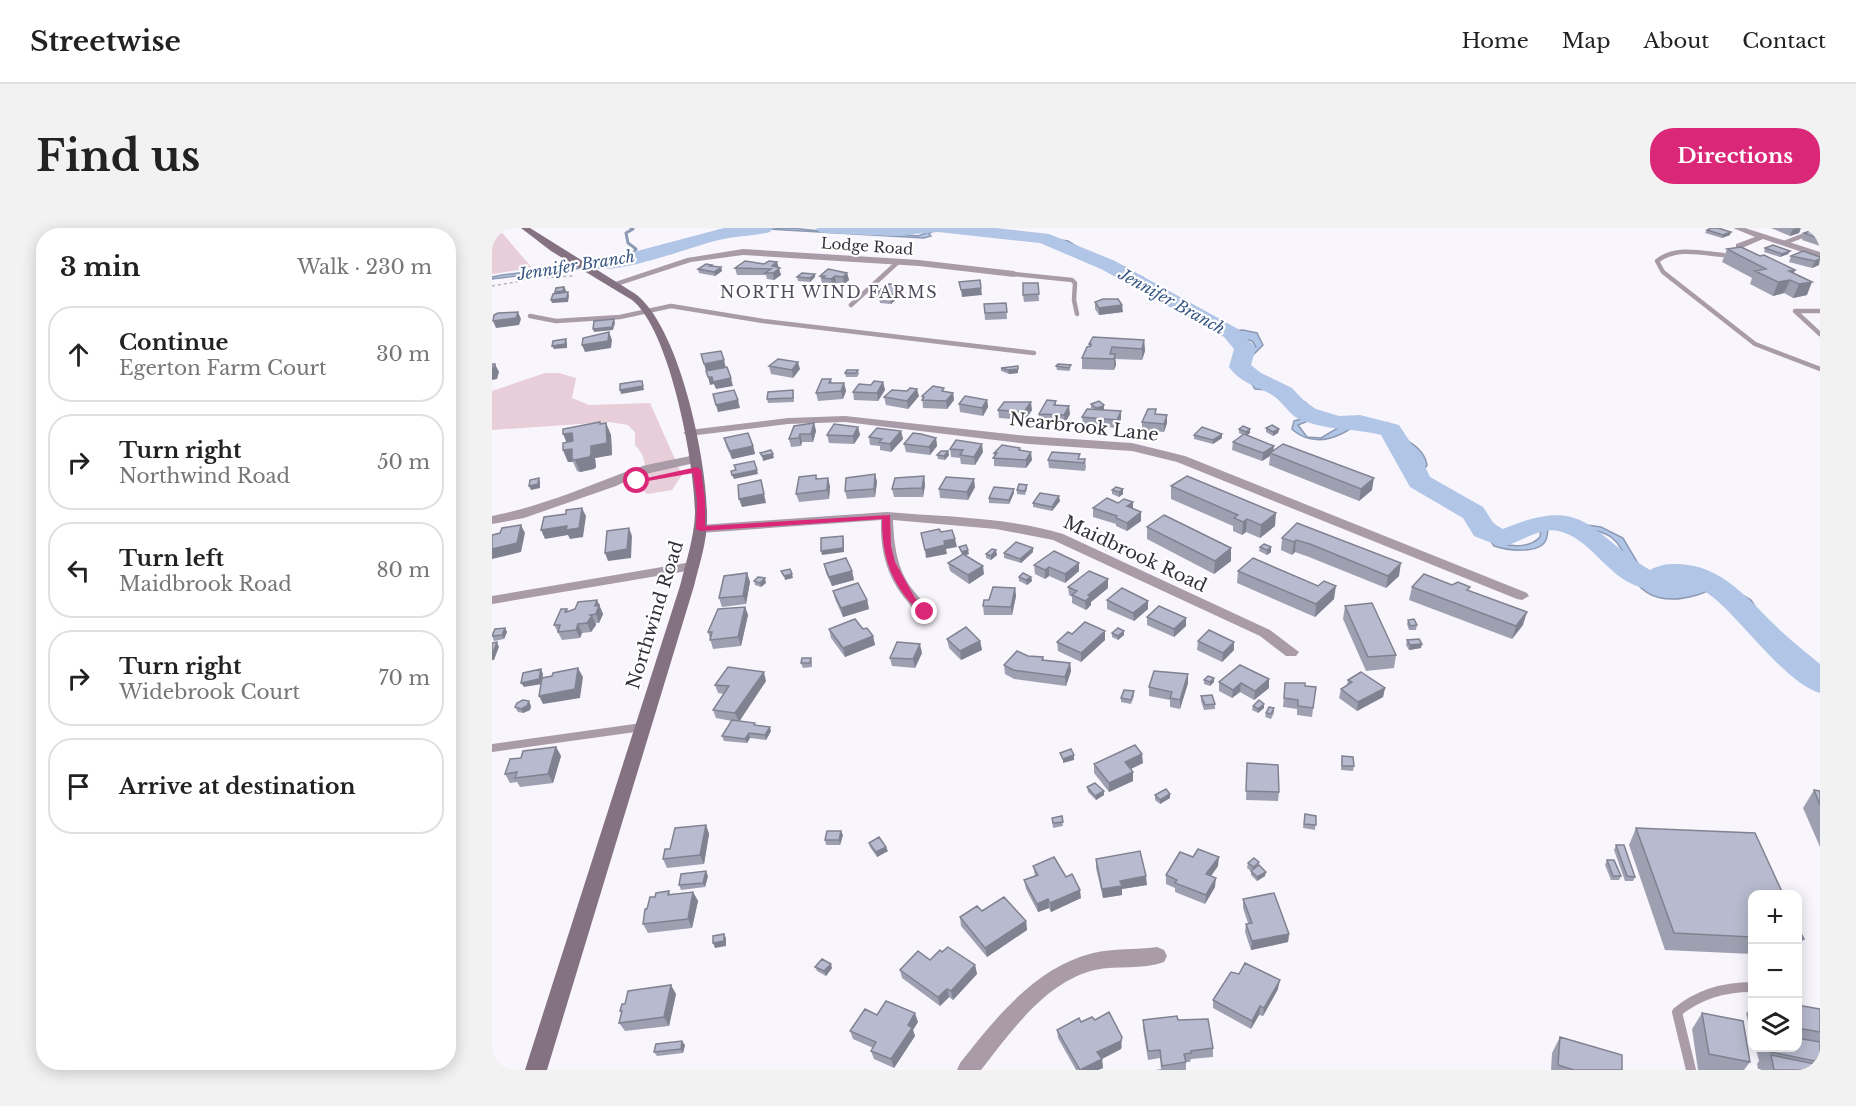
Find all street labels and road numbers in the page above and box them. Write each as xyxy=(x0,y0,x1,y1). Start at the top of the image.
street label: Lodge Road xyxy=(820,233,914,259)
street label: Nearbrook Lane xyxy=(1008,408,1160,446)
street label: Maidbrook Road xyxy=(1060,511,1210,597)
street label: Northwind Road xyxy=(622,538,688,692)

